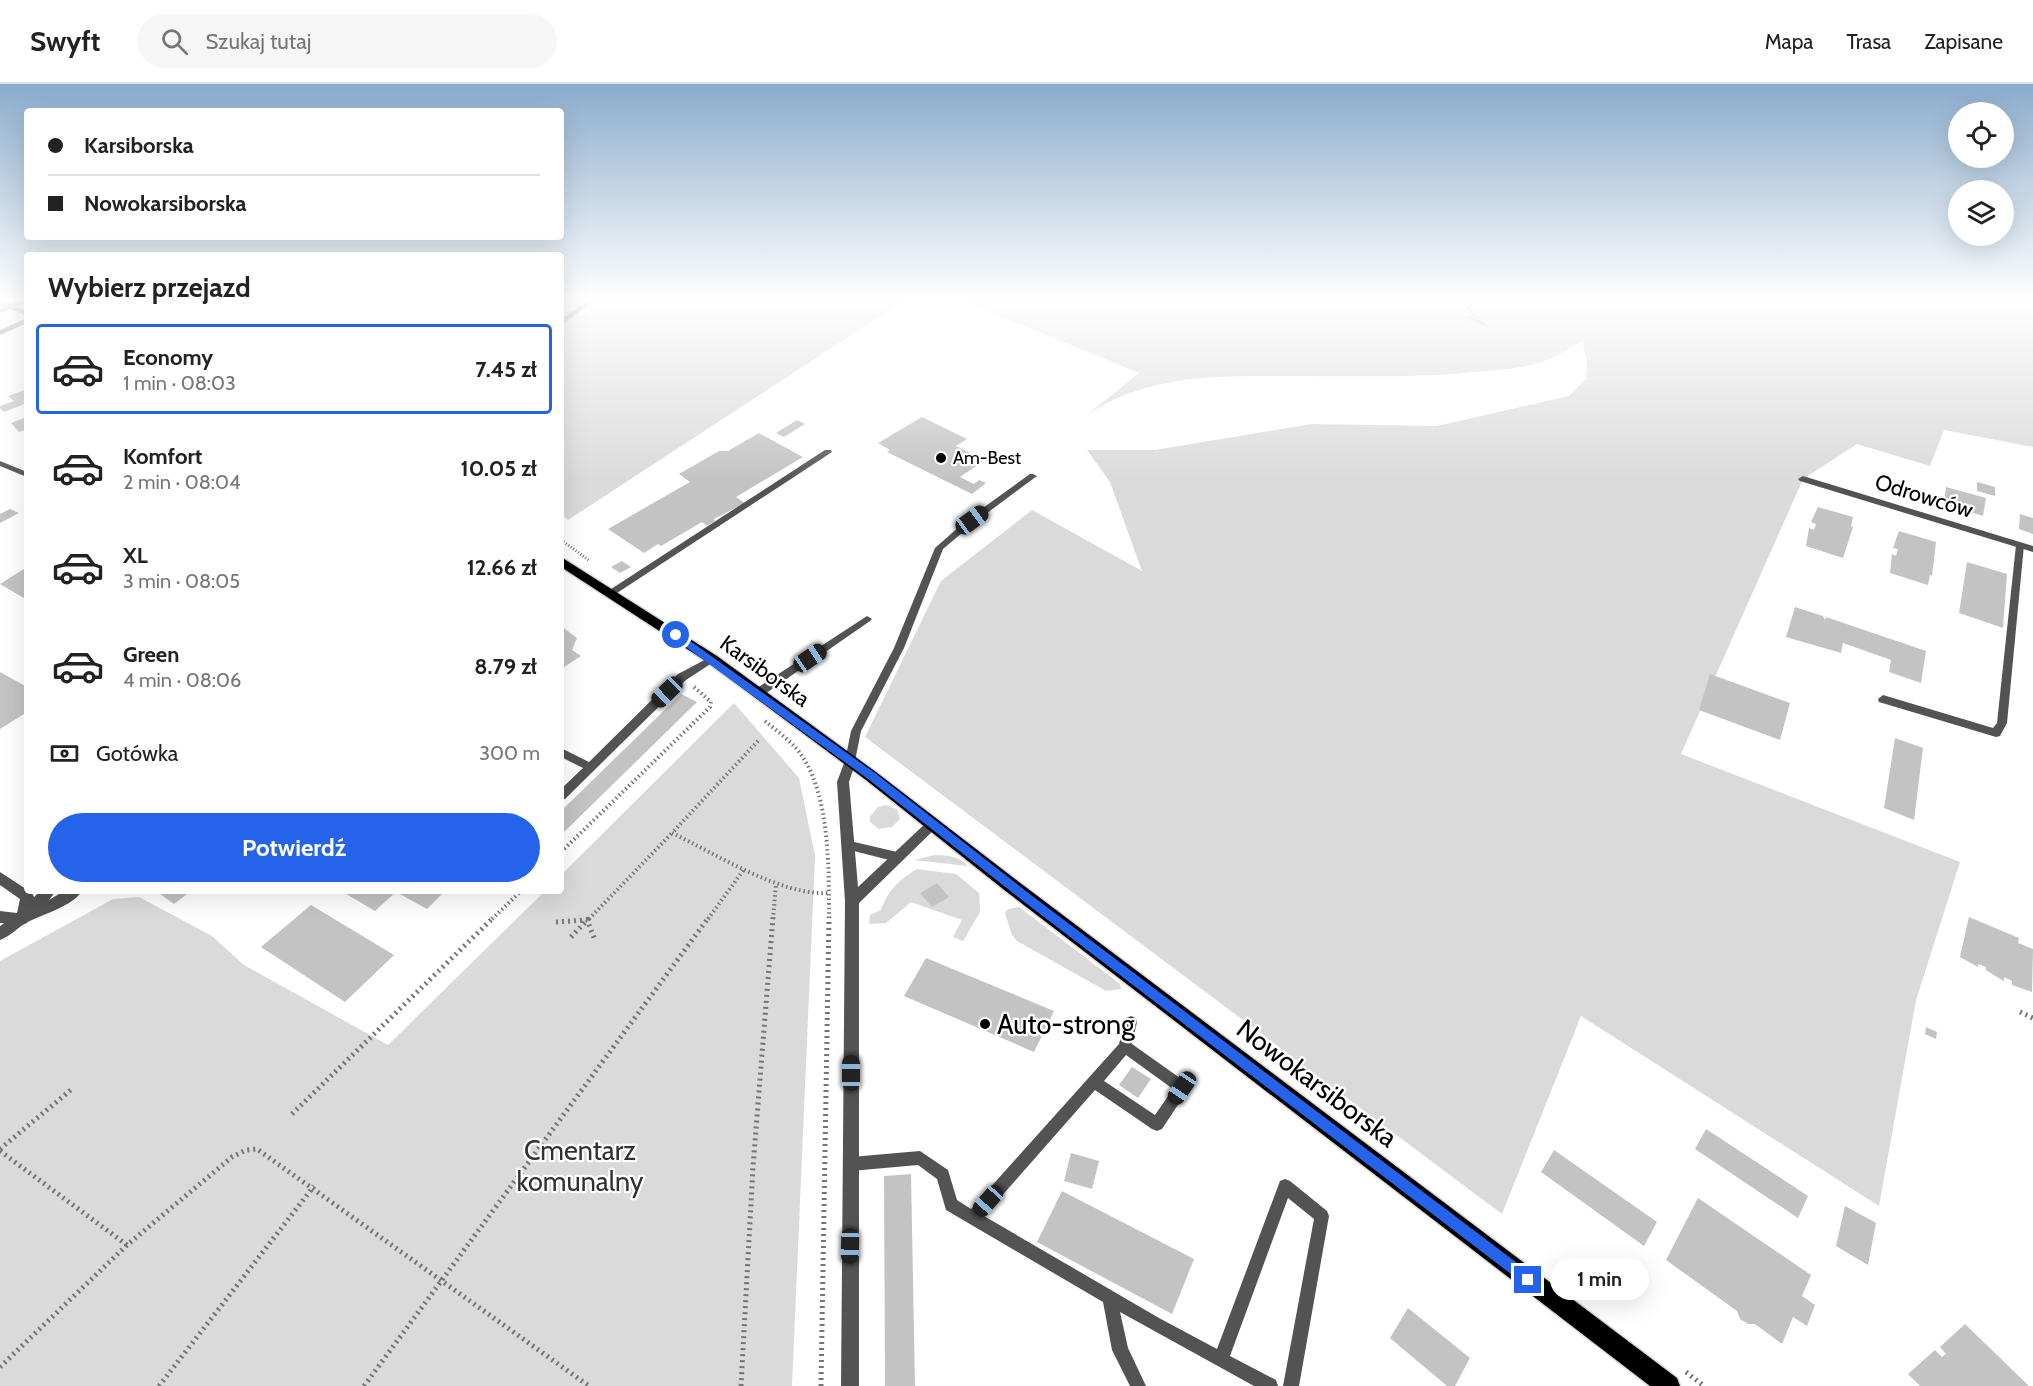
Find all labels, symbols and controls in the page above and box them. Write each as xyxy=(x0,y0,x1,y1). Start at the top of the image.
search box xyxy=(137,14,557,68)
text: Swyft xyxy=(30,24,101,58)
icon: search xyxy=(158,25,191,58)
text: Szukaj tutaj xyxy=(206,28,312,55)
text: Mapa xyxy=(1765,29,1813,54)
text: Trasa xyxy=(1846,29,1891,54)
text: Zapisane xyxy=(1924,29,2003,54)
map controls xyxy=(1948,102,2014,246)
button: locate xyxy=(1948,102,2014,168)
text: Karsiborska xyxy=(84,132,194,159)
button: layers xyxy=(1948,180,2014,246)
text: Nowokarsiborska xyxy=(84,190,247,217)
text: Wybierz przejazd xyxy=(48,271,251,304)
icon: car xyxy=(51,342,105,396)
text: Economy xyxy=(123,344,213,371)
text: 7.45 zł xyxy=(475,356,537,383)
text: 1 min · 08:03 xyxy=(123,371,236,395)
icon: car xyxy=(51,441,105,495)
text: Komfort xyxy=(123,443,202,470)
place label: Am-Best xyxy=(953,447,1021,469)
marker: Am-Best xyxy=(934,451,948,465)
text: 10.05 zł xyxy=(461,455,537,482)
street label: Odrowców xyxy=(1872,468,1976,524)
text: 2 min · 08:04 xyxy=(123,470,240,494)
car xyxy=(952,502,992,538)
icon: car xyxy=(51,540,105,594)
text: XL xyxy=(123,542,148,569)
text: 12.66 zł xyxy=(467,554,537,581)
text: 3 min · 08:05 xyxy=(123,569,240,593)
route start xyxy=(662,621,689,648)
street label: Karsiborska xyxy=(715,629,816,713)
icon: car xyxy=(51,639,105,693)
car xyxy=(790,640,830,676)
text: Green xyxy=(123,641,179,668)
text: 8.79 zł xyxy=(474,653,537,680)
text: 4 min · 08:06 xyxy=(123,668,241,692)
car xyxy=(648,673,686,711)
icon: cash xyxy=(48,737,81,770)
text: Gotówka xyxy=(96,740,178,767)
text: 300 m xyxy=(479,741,540,765)
button: Potwierdź xyxy=(48,813,540,882)
place label: Auto-strong xyxy=(997,1008,1135,1041)
street label: Nowokarsiborska xyxy=(1230,1012,1404,1154)
marker: Auto-strong xyxy=(978,1017,992,1031)
car xyxy=(842,1055,860,1091)
car xyxy=(1164,1068,1200,1108)
park label: Cmentarz komunalny xyxy=(517,1134,644,1198)
car xyxy=(969,1182,1007,1220)
car xyxy=(841,1228,859,1264)
callout: 1 min xyxy=(1549,1259,1648,1301)
route end xyxy=(1514,1266,1541,1293)
text: 1 min xyxy=(1577,1267,1622,1291)

